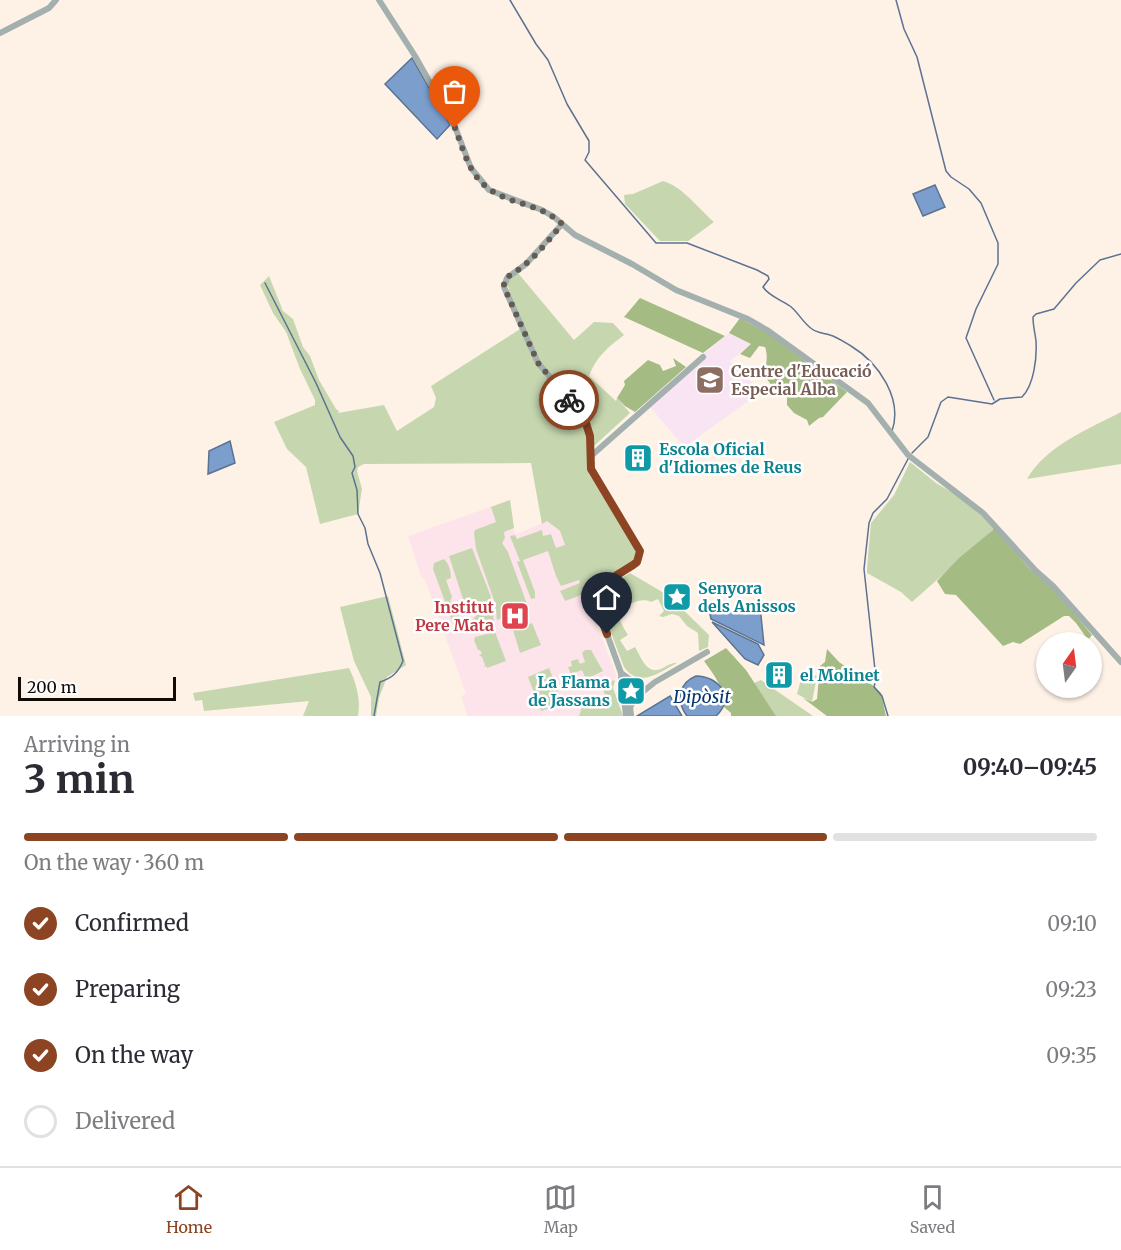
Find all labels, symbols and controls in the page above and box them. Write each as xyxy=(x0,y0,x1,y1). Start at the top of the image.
pin xyxy=(429,66,480,128)
icon: bag xyxy=(438,75,471,108)
place label: Centre d'Educació Especial Alba xyxy=(731,361,872,399)
school or university icon: Centre d'Educació Especial Alba xyxy=(694,364,726,396)
courier xyxy=(539,370,599,430)
icon: bike xyxy=(553,384,586,417)
place label: Escola Oficial d'Idiomes de Reus xyxy=(659,439,802,477)
building icon: Escola Oficial d'Idiomes de Reus xyxy=(622,442,654,474)
pin xyxy=(581,572,632,634)
place label: Senyora dels Anissos xyxy=(698,578,796,616)
icon: home xyxy=(590,581,623,614)
place icon: Senyora dels Anissos xyxy=(661,581,693,613)
place label: Institut Pere Mata xyxy=(415,597,495,635)
hospital icon: Institut Pere Mata xyxy=(499,600,531,632)
north arrow xyxy=(1036,632,1102,698)
map controls xyxy=(1036,632,1102,698)
building icon: el Molinet xyxy=(763,659,795,691)
place label: el Molinet xyxy=(800,665,880,685)
place label: La Flama de Jassans xyxy=(528,672,610,710)
scale bar xyxy=(18,674,176,702)
place icon: La Flama de Jassans xyxy=(615,675,647,707)
text: 200 m xyxy=(27,677,77,697)
water label: Dipòsit xyxy=(672,685,731,708)
text: Arriving in xyxy=(24,732,130,757)
text: 09:40–09:45 xyxy=(963,753,1097,781)
text: 3 min xyxy=(24,755,134,804)
text: On the way · 360 m xyxy=(24,850,204,875)
icon: check xyxy=(24,907,57,940)
text: Confirmed xyxy=(75,909,189,937)
text: 09:10 xyxy=(1047,911,1097,936)
icon: check xyxy=(24,973,57,1006)
text: Preparing xyxy=(75,975,180,1003)
text: 09:23 xyxy=(1045,977,1097,1002)
icon: check xyxy=(24,1039,57,1072)
text: On the way xyxy=(75,1041,193,1069)
text: 09:35 xyxy=(1046,1043,1097,1068)
text: Delivered xyxy=(75,1107,175,1135)
tab: Home xyxy=(166,1181,212,1237)
tab: Map xyxy=(544,1181,578,1237)
tab: Saved xyxy=(910,1181,955,1237)

